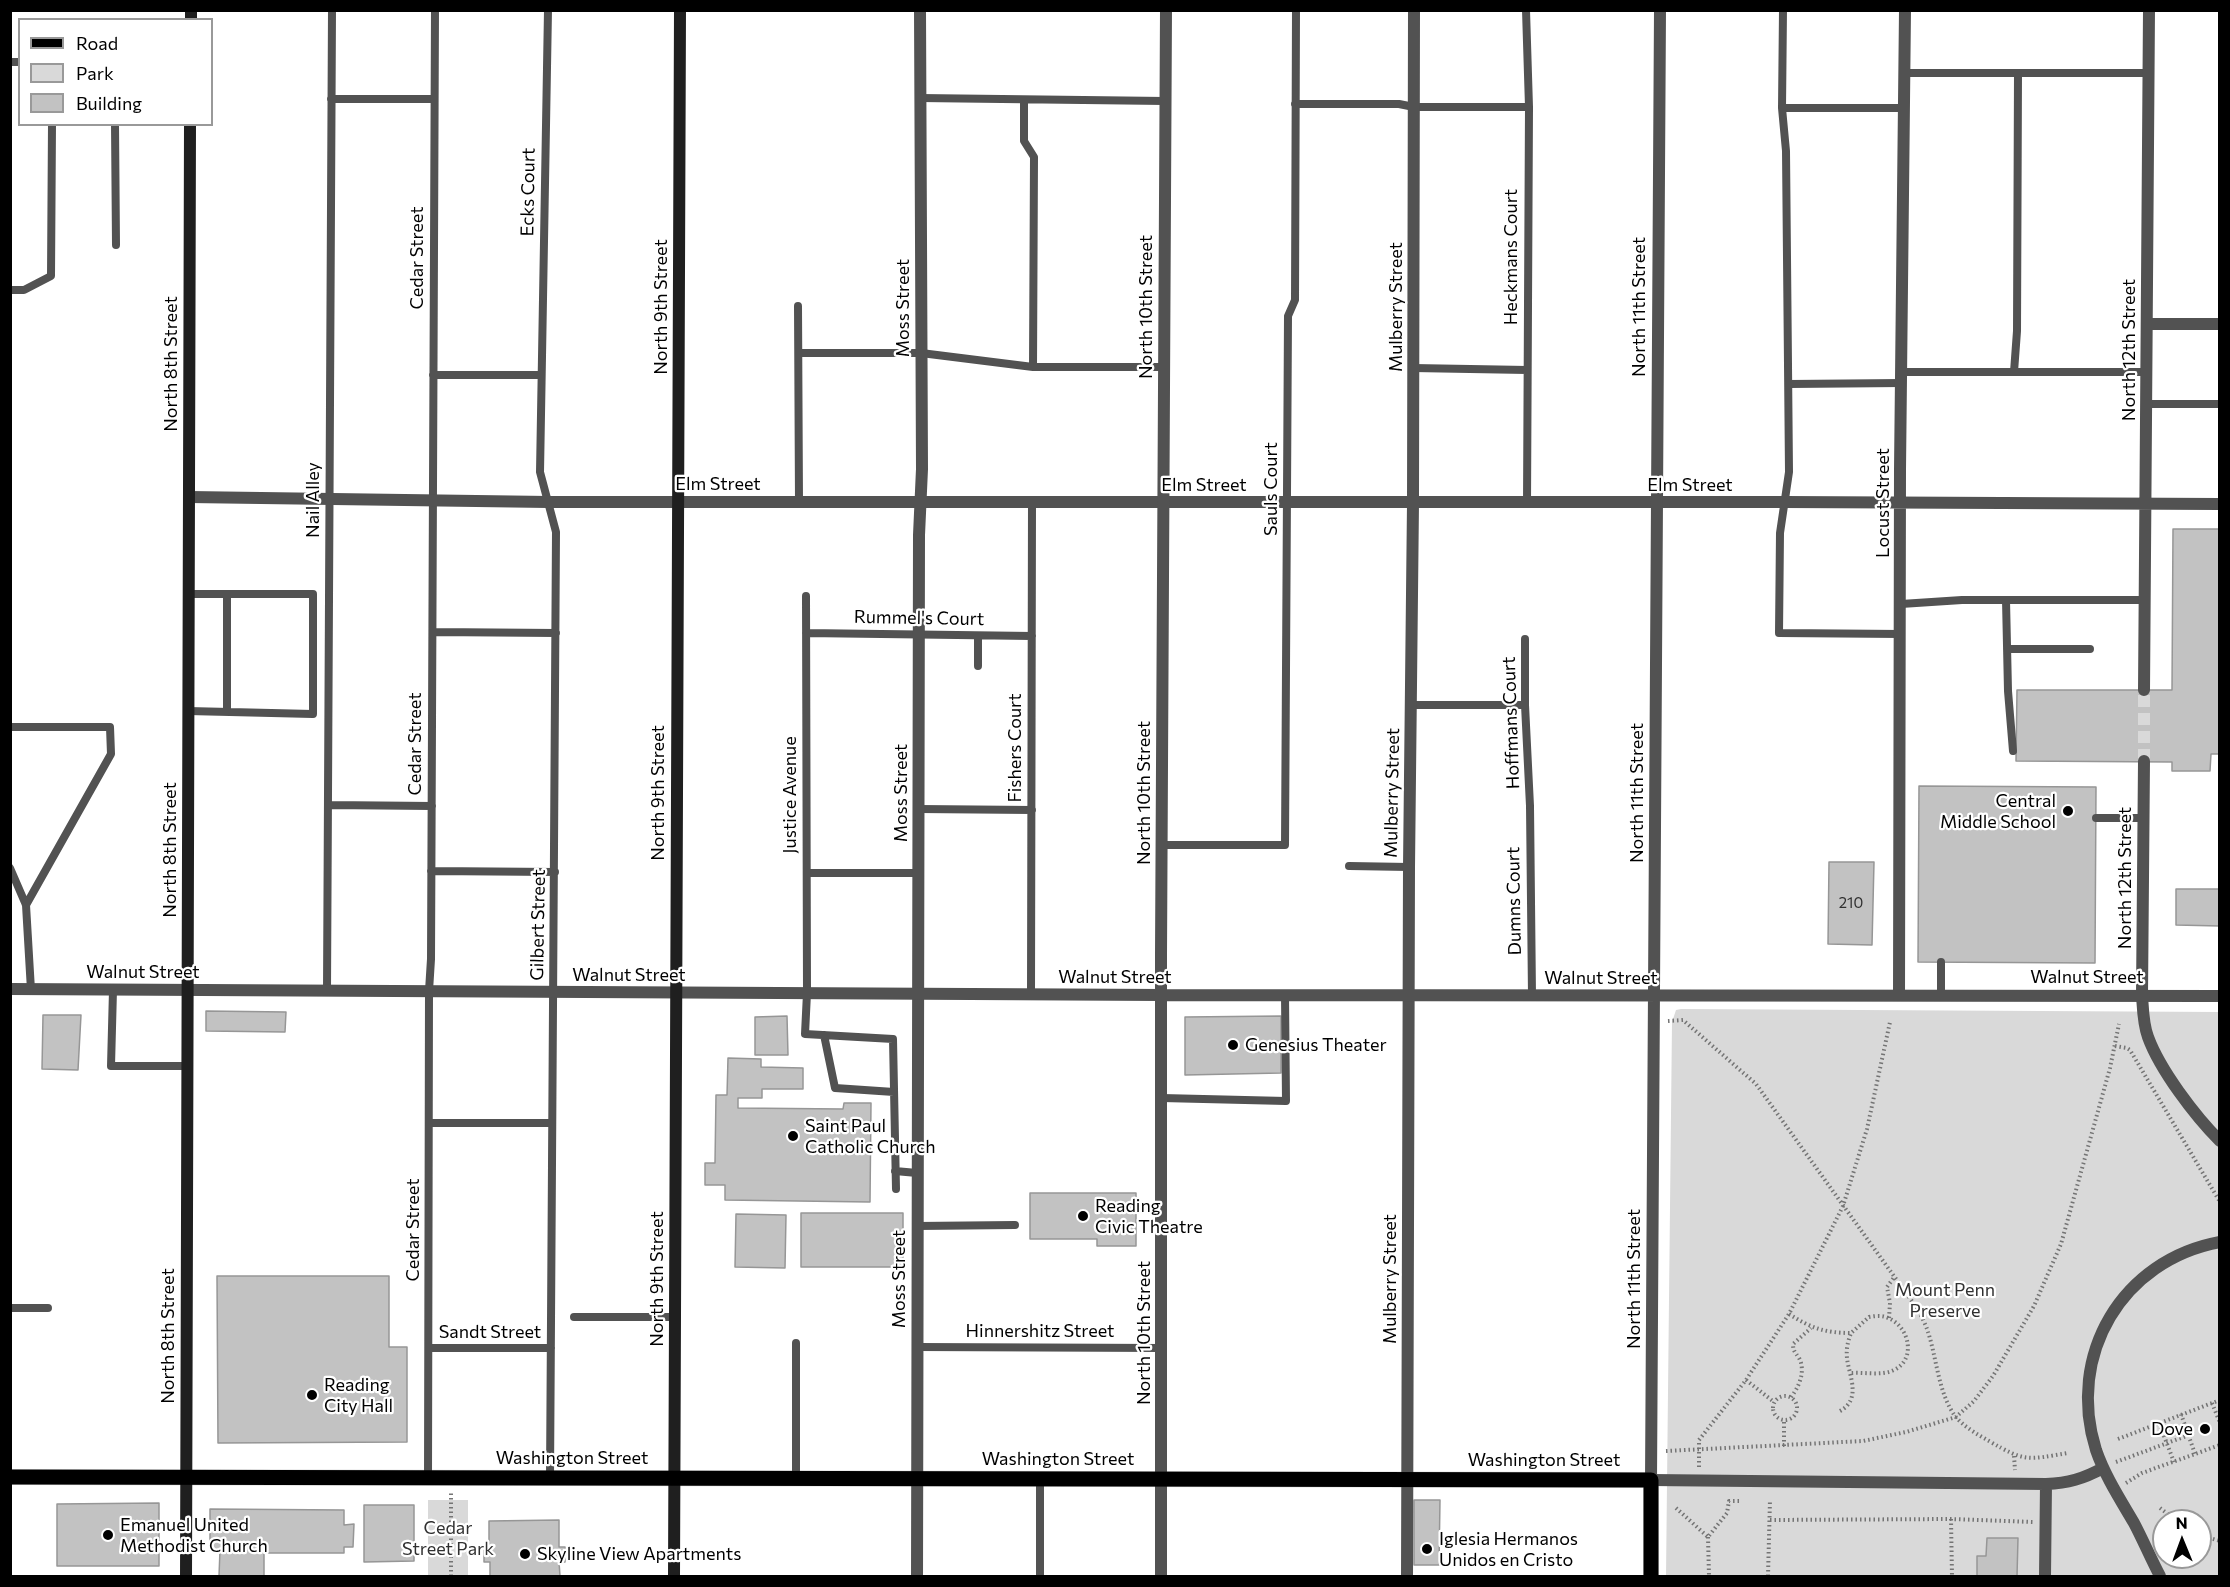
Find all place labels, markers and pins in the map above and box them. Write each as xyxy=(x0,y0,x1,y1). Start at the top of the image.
place label: Central Middle School xyxy=(1940,790,2056,832)
marker: Central Middle School xyxy=(2061,804,2075,818)
place label: Genesius Theater xyxy=(1245,1034,1387,1056)
marker: Genesius Theater xyxy=(1226,1038,1240,1052)
place label: Saint Paul Catholic Church xyxy=(805,1115,936,1158)
marker: Saint Paul Catholic Church xyxy=(786,1129,800,1143)
place label: Reading Civic Theatre xyxy=(1095,1195,1203,1238)
marker: Reading Civic Theatre xyxy=(1076,1209,1090,1223)
place label: Reading City Hall xyxy=(324,1374,393,1416)
marker: Reading City Hall xyxy=(305,1388,319,1402)
place label: Dove xyxy=(2151,1418,2193,1440)
marker: Dove xyxy=(2198,1422,2212,1436)
place label: Emanuel United Methodist Church xyxy=(120,1514,268,1556)
marker: Emanuel United Methodist Church xyxy=(101,1528,115,1542)
place label: Iglesia Hermanos Unidos en Cristo xyxy=(1439,1528,1578,1570)
marker: Iglesia Hermanos Unidos en Cristo xyxy=(1420,1542,1434,1556)
place label: Skyline View Apartments xyxy=(537,1543,741,1565)
marker: Skyline View Apartments xyxy=(518,1547,532,1561)

